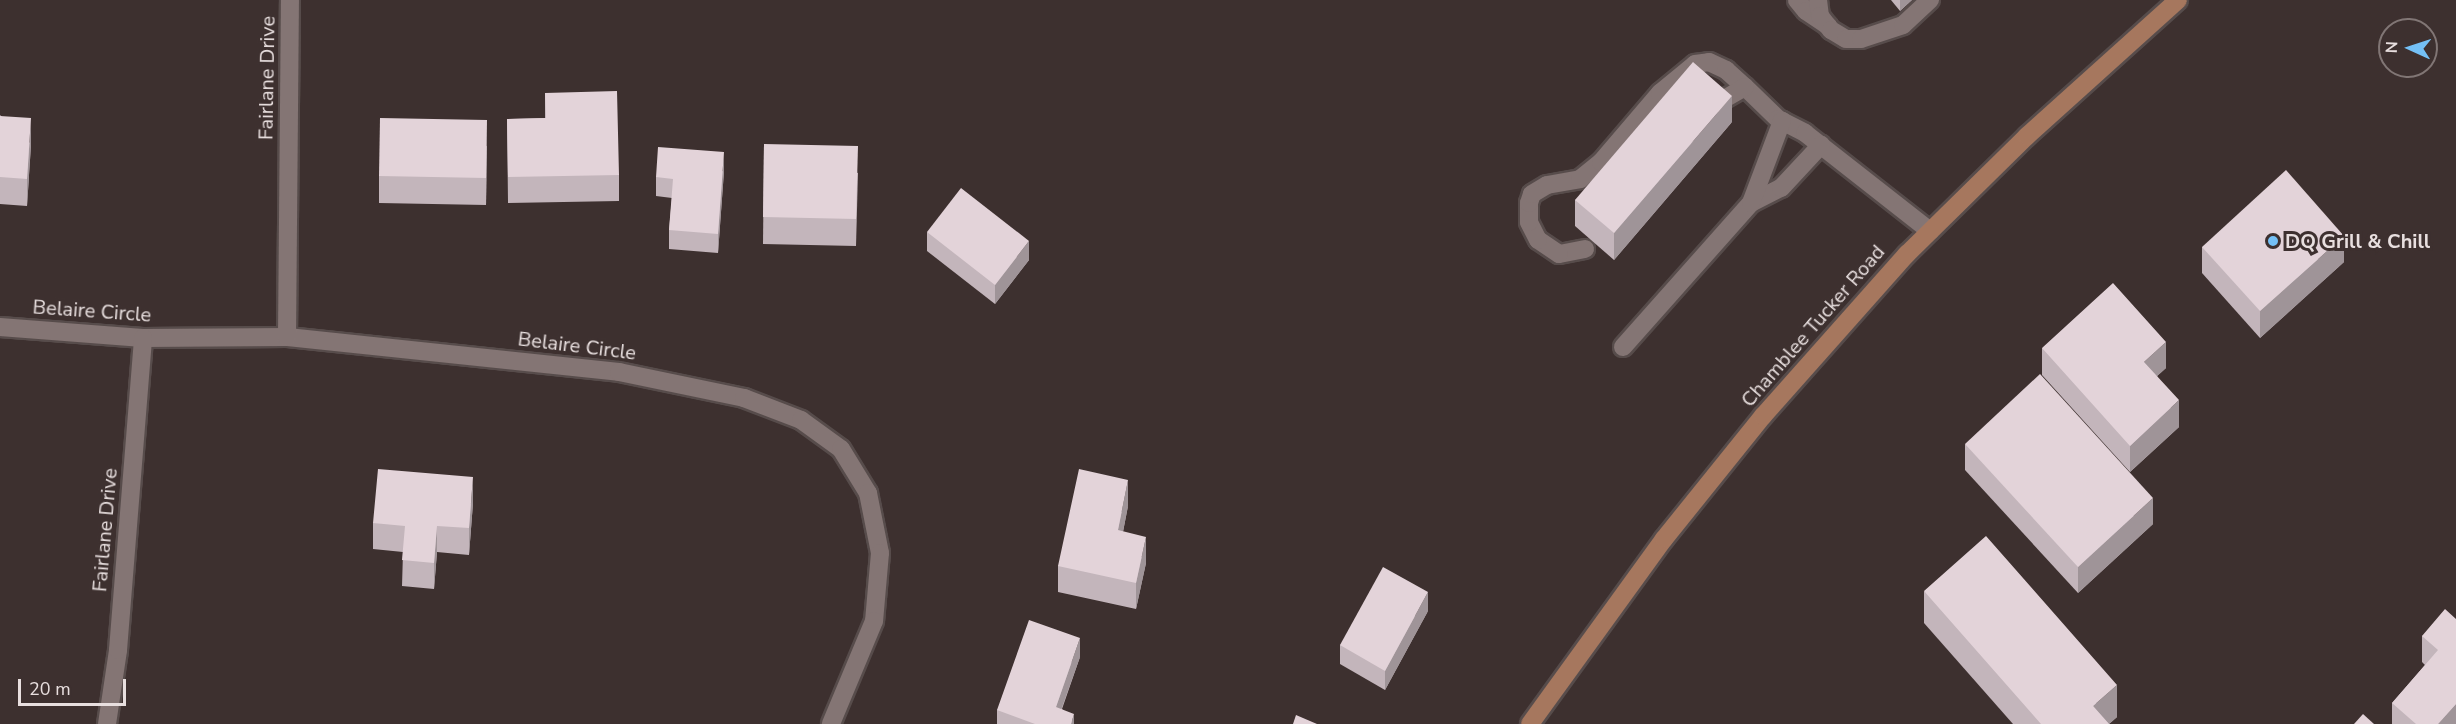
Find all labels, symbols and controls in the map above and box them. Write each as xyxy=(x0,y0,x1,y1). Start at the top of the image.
street label: Fairlane Drive xyxy=(254,16,280,140)
north arrow xyxy=(2378,18,2438,78)
text: N xyxy=(2381,41,2403,54)
place label: DQ Grill & Chill xyxy=(2285,229,2430,253)
marker: DQ Grill & Chill xyxy=(2266,234,2280,248)
street label: Chamblee Tucker Road xyxy=(1736,240,1890,412)
street label: Belaire Circle xyxy=(32,295,152,327)
street label: Belaire Circle xyxy=(516,327,638,365)
street label: Fairlane Drive xyxy=(88,467,122,593)
scale bar xyxy=(21,667,129,705)
text: 20 m xyxy=(29,677,71,701)

